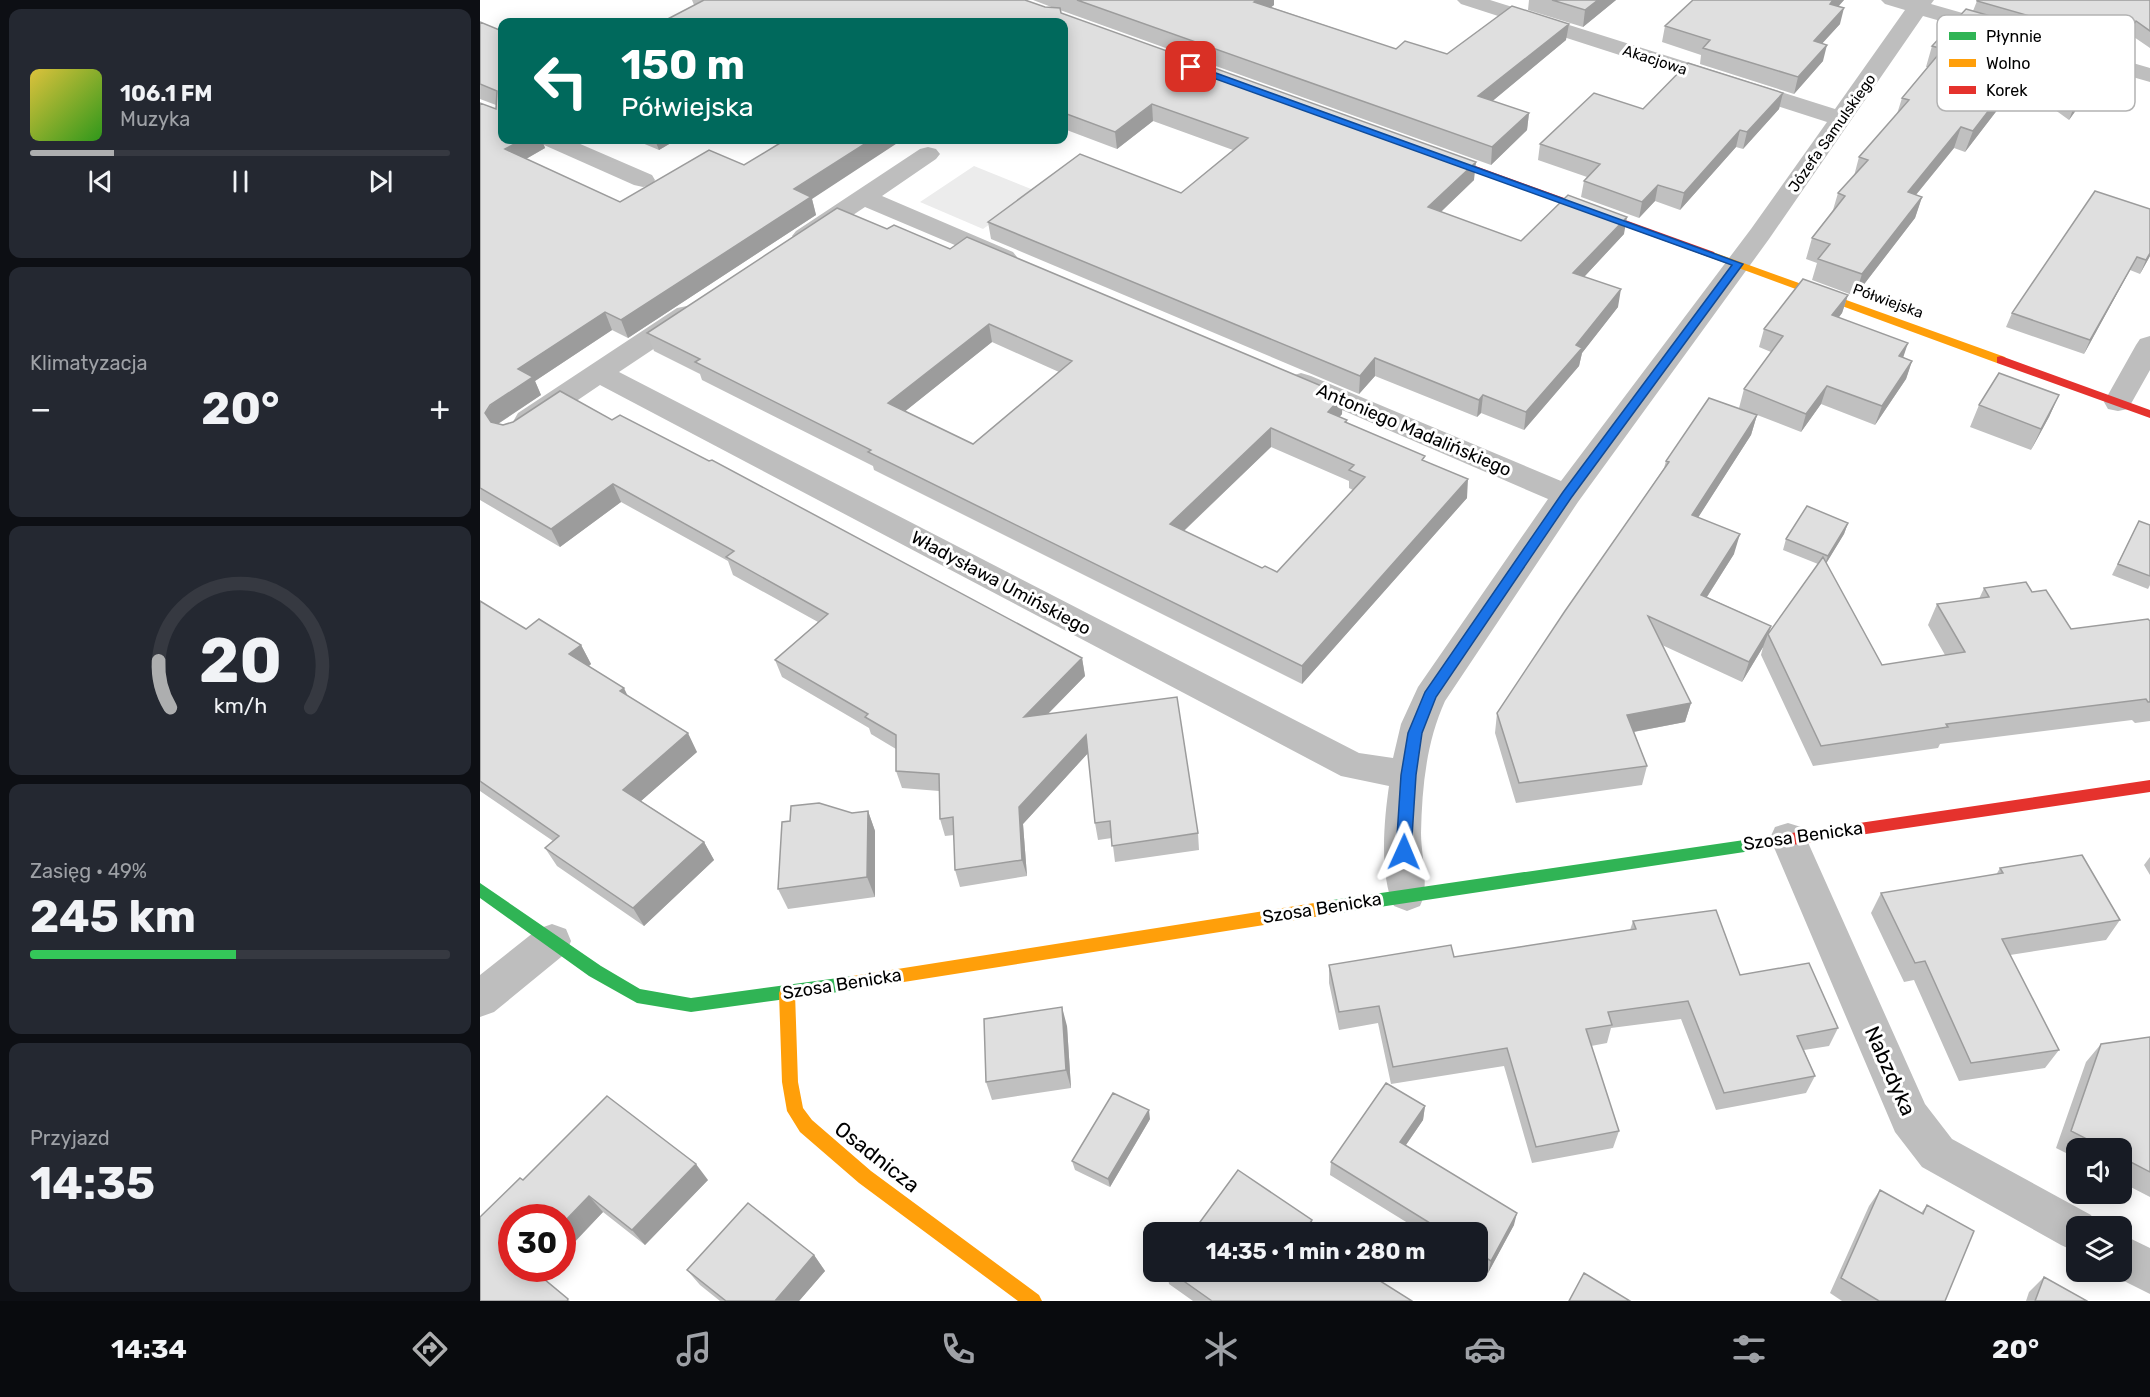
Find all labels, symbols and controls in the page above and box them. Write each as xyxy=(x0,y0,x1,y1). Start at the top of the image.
legend xyxy=(1937,15,2135,111)
text: Płynnie xyxy=(1986,27,2042,46)
text: 150 m xyxy=(621,40,745,90)
pin xyxy=(1165,41,1216,92)
street label: Akacjowa xyxy=(1621,41,1689,79)
icon: left xyxy=(522,42,600,120)
icon: arrive xyxy=(1174,50,1207,83)
text: Wolno xyxy=(1986,54,2030,73)
street label: Józefa Samulskiego xyxy=(1784,70,1880,196)
text: 106.1 FM xyxy=(120,80,212,107)
text: Korek xyxy=(1986,81,2028,100)
text: Półwiejska xyxy=(621,91,754,123)
text: Muzyka xyxy=(120,107,190,131)
icon: previous xyxy=(84,165,117,198)
icon: pause xyxy=(224,165,257,198)
icon: next xyxy=(364,165,397,198)
street label: Półwiejska xyxy=(1850,280,1926,322)
text: Klimatyzacja xyxy=(30,351,148,375)
street label: Antoniego Madalińskiego xyxy=(1313,379,1515,481)
text: 20° xyxy=(201,382,280,435)
text: − xyxy=(30,389,51,428)
text: + xyxy=(429,389,450,428)
street label: Władysława Umińskiego xyxy=(907,526,1095,640)
text: 20 xyxy=(199,624,281,698)
text: km/h xyxy=(213,693,267,718)
street label: Szosa Benicka xyxy=(1742,817,1864,855)
position arrow xyxy=(1372,820,1436,884)
text: Zasięg · 49% xyxy=(30,859,147,883)
street label: Szosa Benicka xyxy=(1261,888,1383,928)
text: 245 km xyxy=(30,890,196,943)
street label: Szosa Benicka xyxy=(781,964,903,1004)
street label: Nabzdyka xyxy=(1860,1022,1921,1119)
street label: Osadnicza xyxy=(830,1116,925,1197)
text: Przyjazd xyxy=(30,1126,110,1150)
map controls xyxy=(2066,1138,2132,1282)
button: sound xyxy=(2066,1138,2132,1204)
text: 14:35 xyxy=(30,1157,155,1210)
speed limit sign: 30 xyxy=(498,1204,576,1282)
button: layers xyxy=(2066,1216,2132,1282)
text: 14:35 · 1 min · 280 m xyxy=(1206,1238,1425,1265)
icon: directions xyxy=(409,1328,451,1370)
icon: music xyxy=(673,1328,715,1370)
icon: phone xyxy=(937,1328,979,1370)
icon: climate xyxy=(1200,1328,1242,1370)
icon: car xyxy=(1464,1328,1506,1370)
icon: filters xyxy=(1728,1328,1770,1370)
text: 14:34 xyxy=(111,1333,187,1365)
text: 20° xyxy=(1992,1333,2039,1365)

